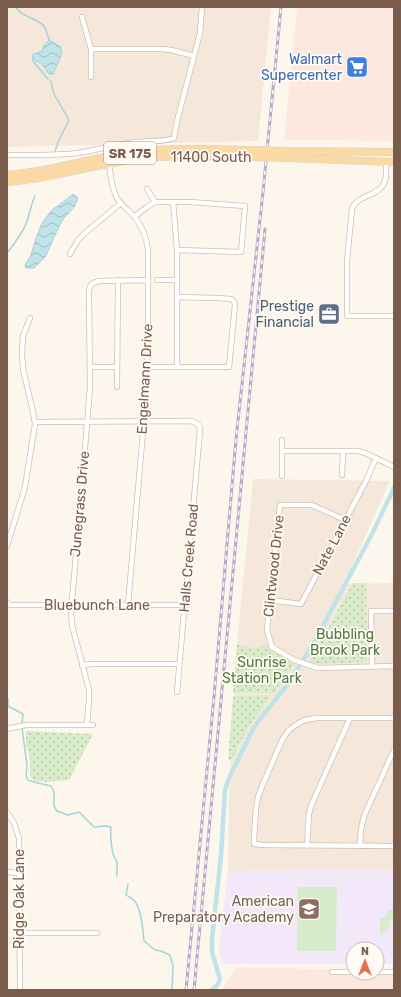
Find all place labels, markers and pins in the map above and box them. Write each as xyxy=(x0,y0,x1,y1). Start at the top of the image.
place label: Walmart Supercenter xyxy=(261,51,343,84)
supermarket icon: Walmart Supercenter xyxy=(344,54,370,80)
place label: Prestige Financial xyxy=(255,298,314,331)
office icon: Prestige Financial xyxy=(316,301,342,327)
place label: American Preparatory Academy xyxy=(153,893,294,926)
school or university icon: American Preparatory Academy xyxy=(296,896,322,922)

